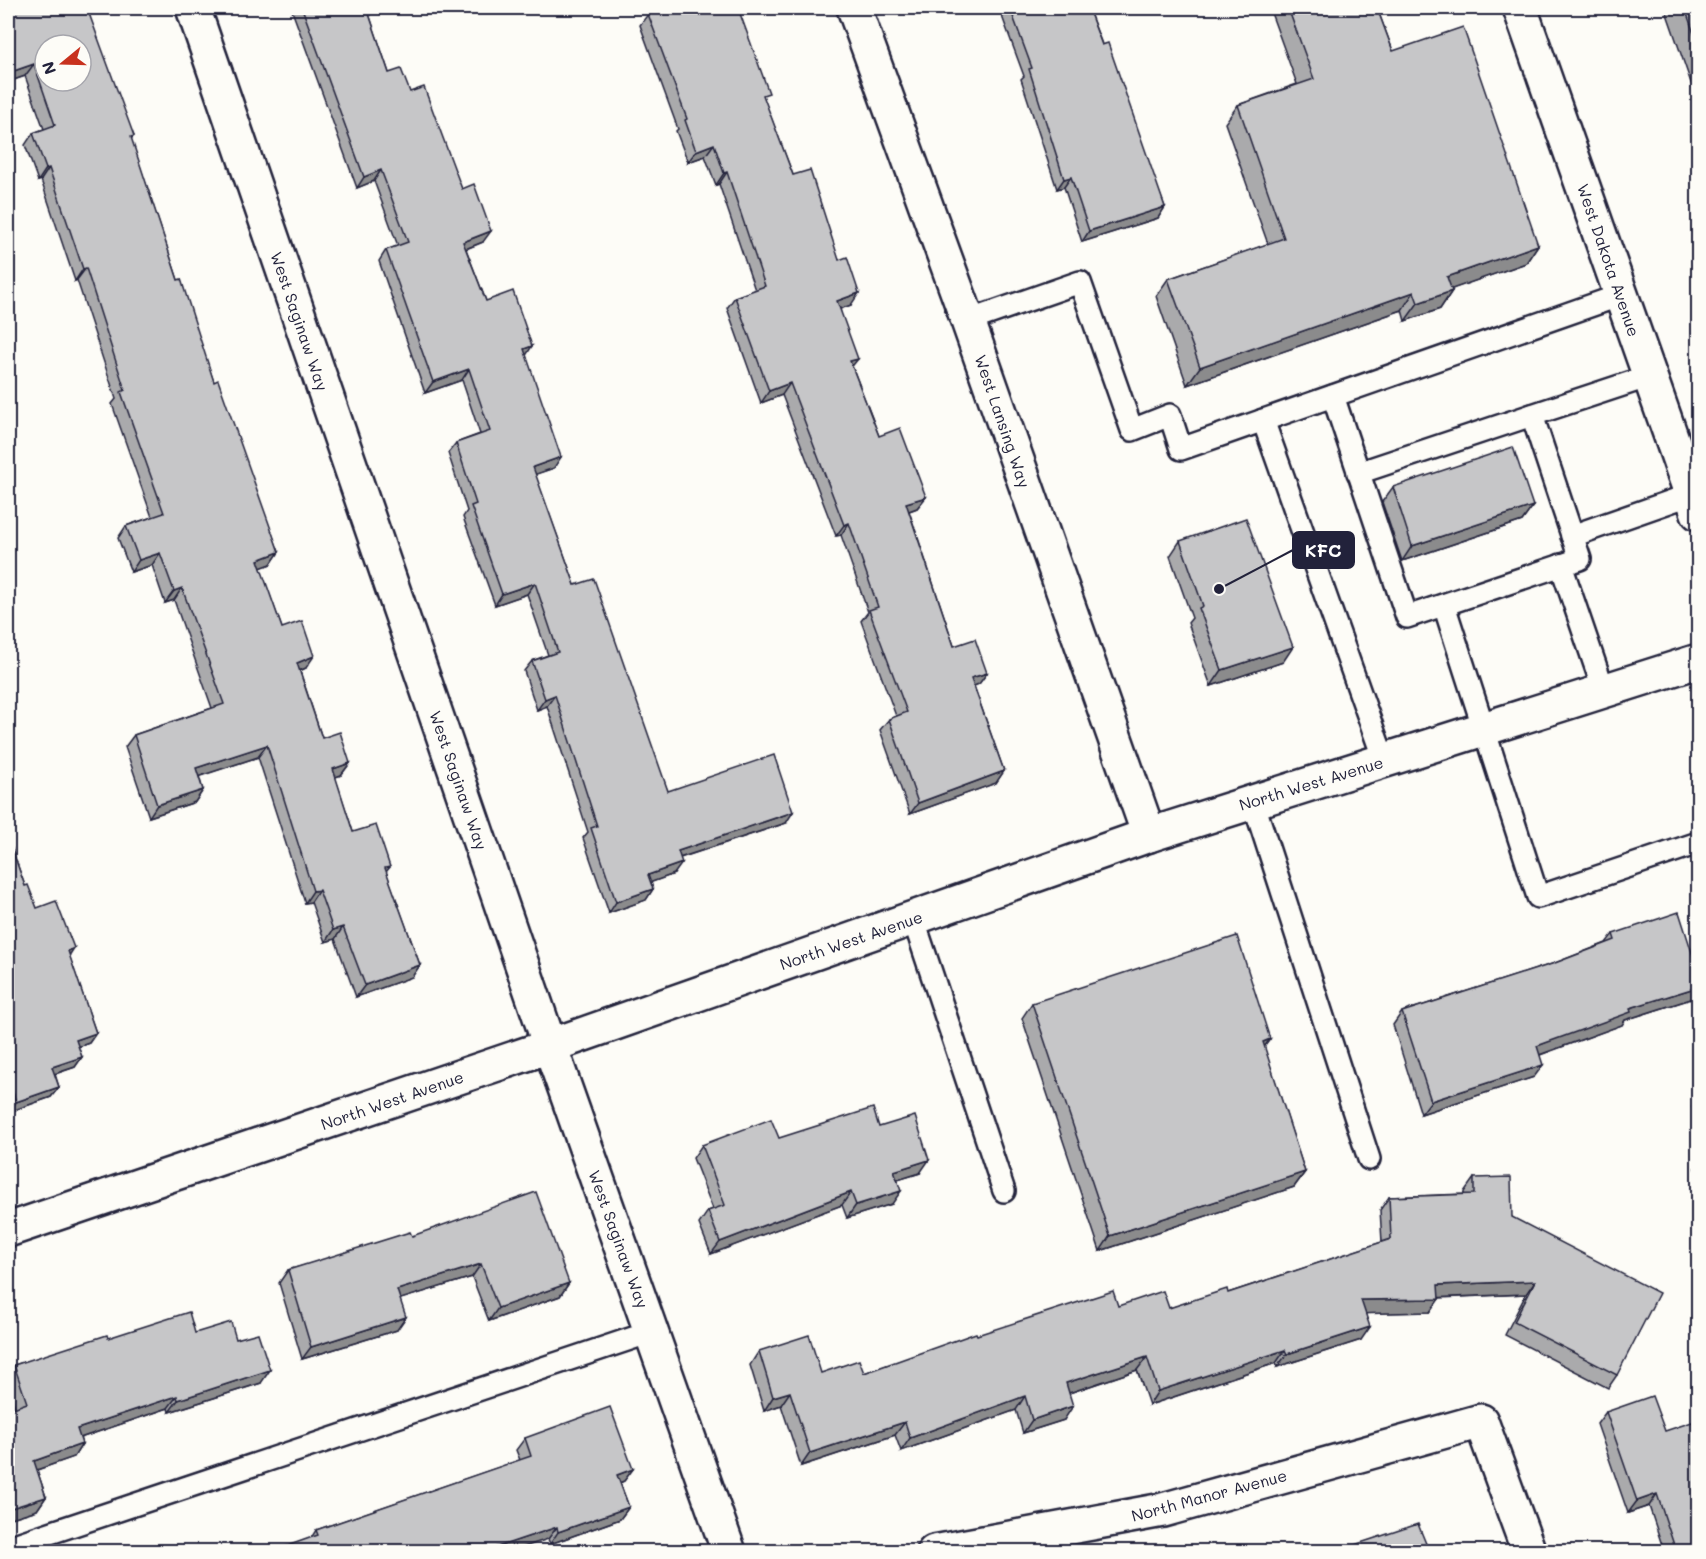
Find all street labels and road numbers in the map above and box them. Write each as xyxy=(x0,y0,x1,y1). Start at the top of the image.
street label: West Dakota Avenue xyxy=(1573,181,1645,339)
street label: West Saginaw Way xyxy=(266,249,334,393)
street label: West Lansing Way xyxy=(970,352,1036,490)
street label: West Saginaw Way xyxy=(425,708,493,852)
street label: North West Avenue xyxy=(1236,751,1386,815)
street label: North West Avenue xyxy=(777,906,925,974)
street label: North West Avenue xyxy=(318,1066,466,1134)
street label: West Saginaw Way xyxy=(584,1167,654,1311)
street label: North Manor Avenue xyxy=(1129,1464,1289,1526)

